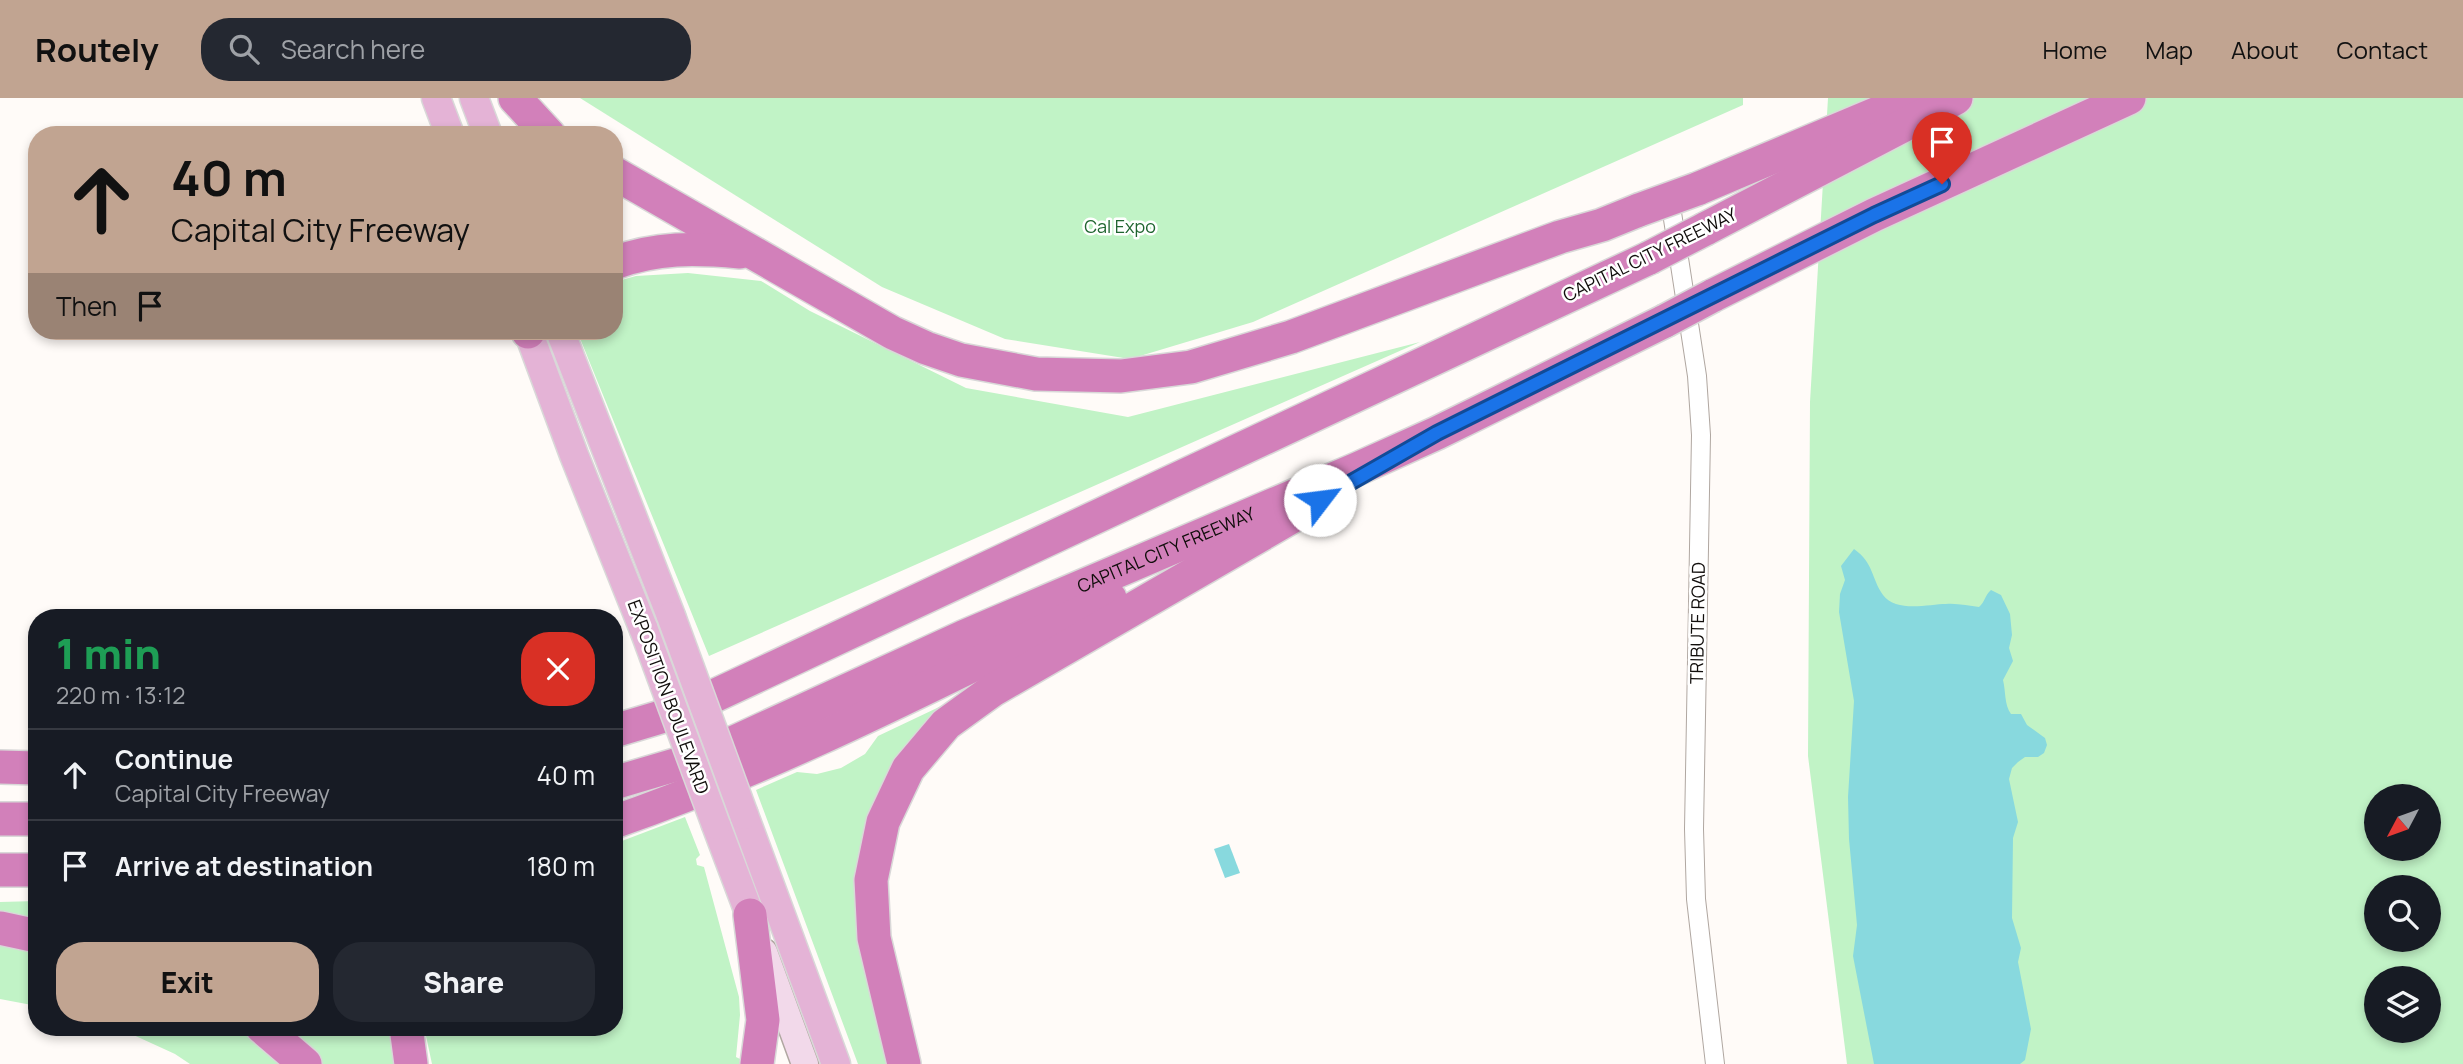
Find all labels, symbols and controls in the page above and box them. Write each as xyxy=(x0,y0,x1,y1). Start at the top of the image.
search box xyxy=(201,18,691,81)
text: Routely xyxy=(35,27,159,72)
icon: search xyxy=(225,30,263,68)
text: Search here xyxy=(281,31,425,67)
text: Home xyxy=(2042,33,2107,66)
text: Map xyxy=(2145,33,2193,66)
text: About xyxy=(2231,33,2299,66)
text: Contact xyxy=(2337,33,2428,66)
pin xyxy=(1912,112,1972,184)
icon: arrive xyxy=(1923,123,1961,161)
text: 40 m xyxy=(171,144,287,211)
icon: ahead xyxy=(56,154,147,245)
street label: CAPITAL CITY FREEWAY xyxy=(1559,201,1741,307)
text: Capital City Freeway xyxy=(171,208,470,252)
park label: Cal Expo xyxy=(1084,214,1156,238)
icon: arrive xyxy=(131,287,169,325)
text: Then xyxy=(56,288,117,324)
position arrow xyxy=(1283,463,1357,537)
street label: CAPITAL CITY FREEWAY xyxy=(1073,501,1259,598)
street label: TRIBUTE ROAD xyxy=(1684,562,1710,684)
street label: EXPOSITION BOULEVARD xyxy=(623,596,715,797)
text: 1 min xyxy=(56,624,161,682)
button: close xyxy=(521,632,595,706)
text: 220 m · 13:12 xyxy=(56,679,185,711)
text: Continue xyxy=(115,741,233,777)
icon: ahead xyxy=(56,756,94,794)
text: 40 m xyxy=(537,757,595,793)
text: Capital City Freeway xyxy=(115,777,330,809)
north arrow xyxy=(2364,784,2441,861)
map controls xyxy=(2364,784,2441,1043)
icon: arrive xyxy=(56,847,94,885)
text: Arrive at destination xyxy=(115,848,373,884)
text: 180 m xyxy=(527,848,595,884)
button: search xyxy=(2364,875,2441,952)
button: Exit xyxy=(56,942,319,1022)
button: Share xyxy=(333,942,595,1022)
button: layers xyxy=(2364,966,2441,1043)

